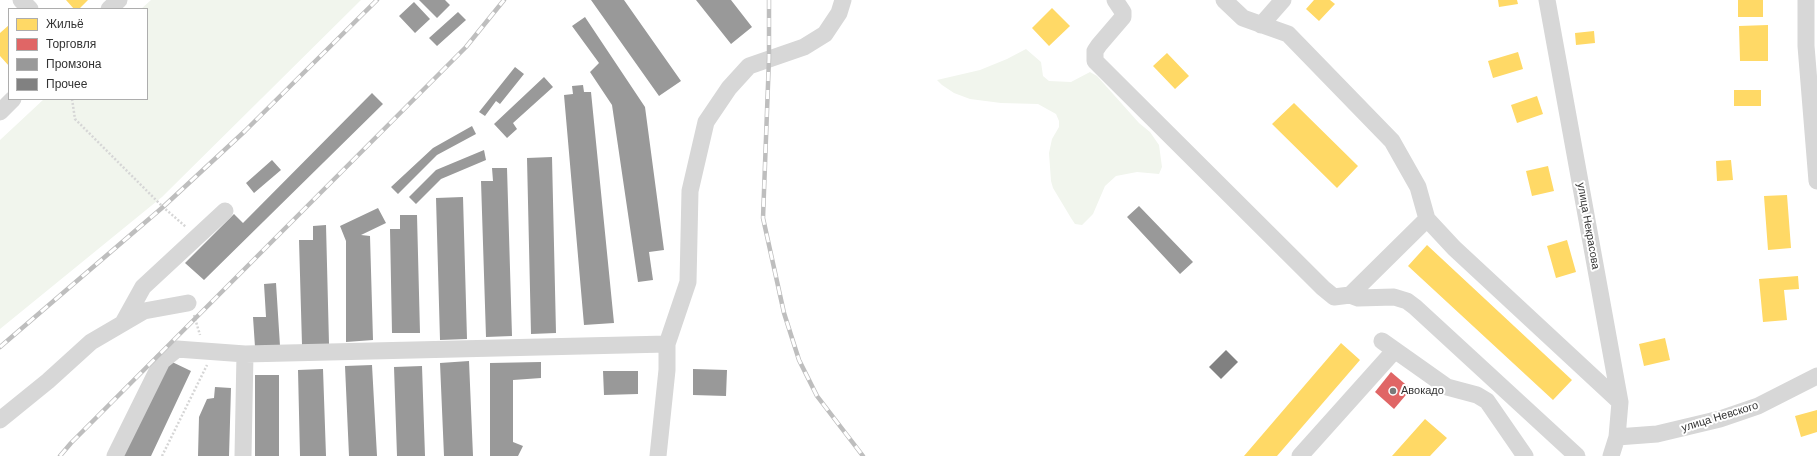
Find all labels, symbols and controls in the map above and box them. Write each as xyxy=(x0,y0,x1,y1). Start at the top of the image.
legend xyxy=(8,8,148,100)
text: Жильё xyxy=(46,17,84,31)
text: Торговля xyxy=(46,37,96,51)
text: Промзона xyxy=(46,57,101,71)
text: Прочее xyxy=(46,77,87,91)
street label: улица Некрасова xyxy=(1574,182,1602,270)
place label: Авокадо xyxy=(1401,384,1444,398)
marker: Авокадо xyxy=(1388,386,1398,396)
street label: улица Невского xyxy=(1680,399,1760,435)

